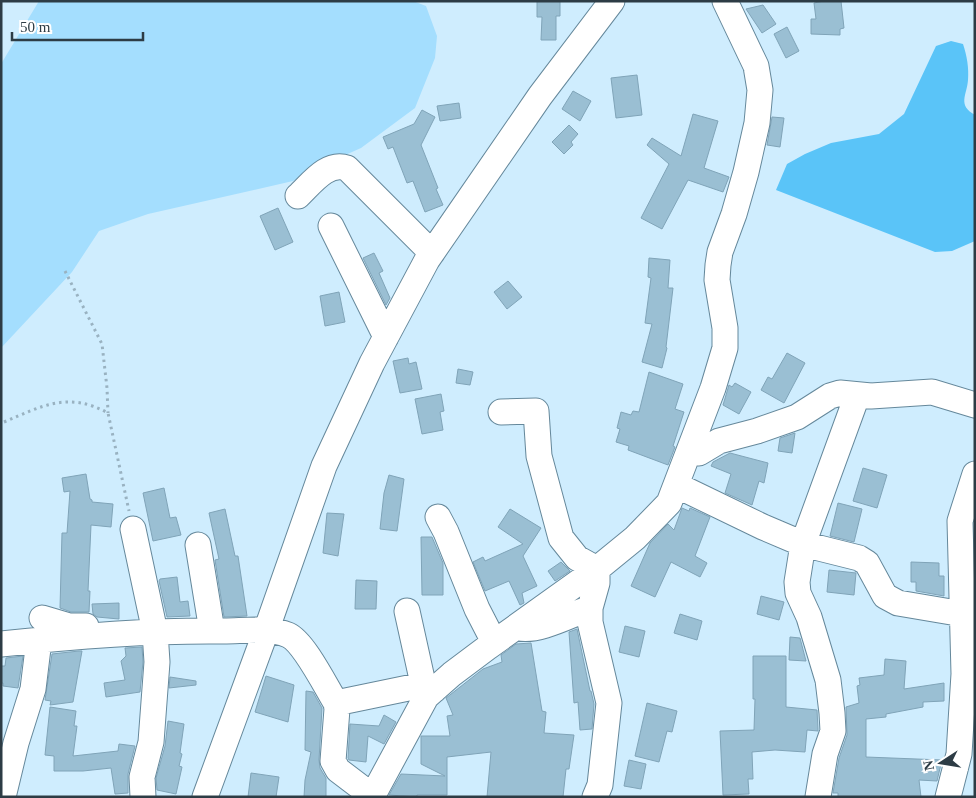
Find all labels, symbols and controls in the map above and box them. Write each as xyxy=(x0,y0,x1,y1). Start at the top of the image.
scale bar xyxy=(12,10,144,42)
text: 50 m xyxy=(20,19,51,35)
north arrow xyxy=(916,738,966,788)
text: N xyxy=(920,759,937,772)

